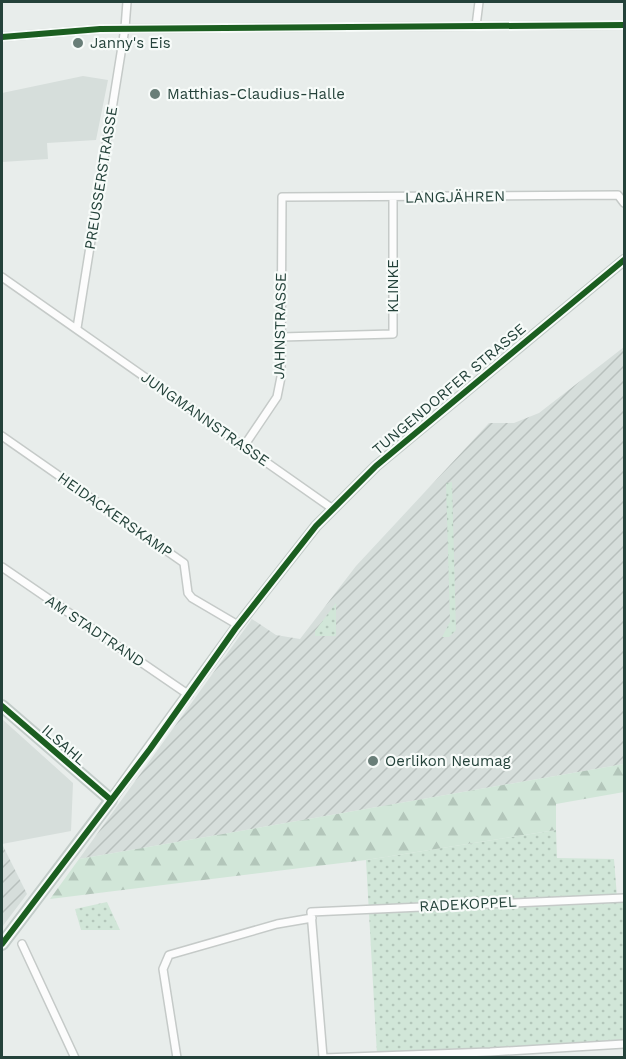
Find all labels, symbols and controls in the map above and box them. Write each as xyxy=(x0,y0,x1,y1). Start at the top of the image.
place label: Janny's Eis xyxy=(90,34,171,52)
marker: Janny's Eis xyxy=(71,36,85,50)
place label: Matthias-Claudius-Halle xyxy=(167,85,345,103)
marker: Matthias-Claudius-Halle xyxy=(148,87,162,101)
street label: PREUSSERSTRASSE xyxy=(81,105,121,251)
street label: LANGJÄHREN xyxy=(405,187,505,207)
street label: KLINKE xyxy=(384,259,402,313)
street label: JAHNSTRASSE xyxy=(270,272,290,380)
street label: TUNGENDORFER STRASSE xyxy=(369,320,529,458)
street label: JUNGMANNSTRASSE xyxy=(137,368,273,470)
street label: HEIDACKERSKAMP xyxy=(54,469,176,561)
street label: AM STADTRAND xyxy=(42,591,148,671)
street label: ILSAHL xyxy=(38,721,90,769)
place label: Oerlikon Neumag xyxy=(385,752,511,770)
marker: Oerlikon Neumag xyxy=(366,754,380,768)
street label: RADEKOPPEL xyxy=(419,892,517,916)

